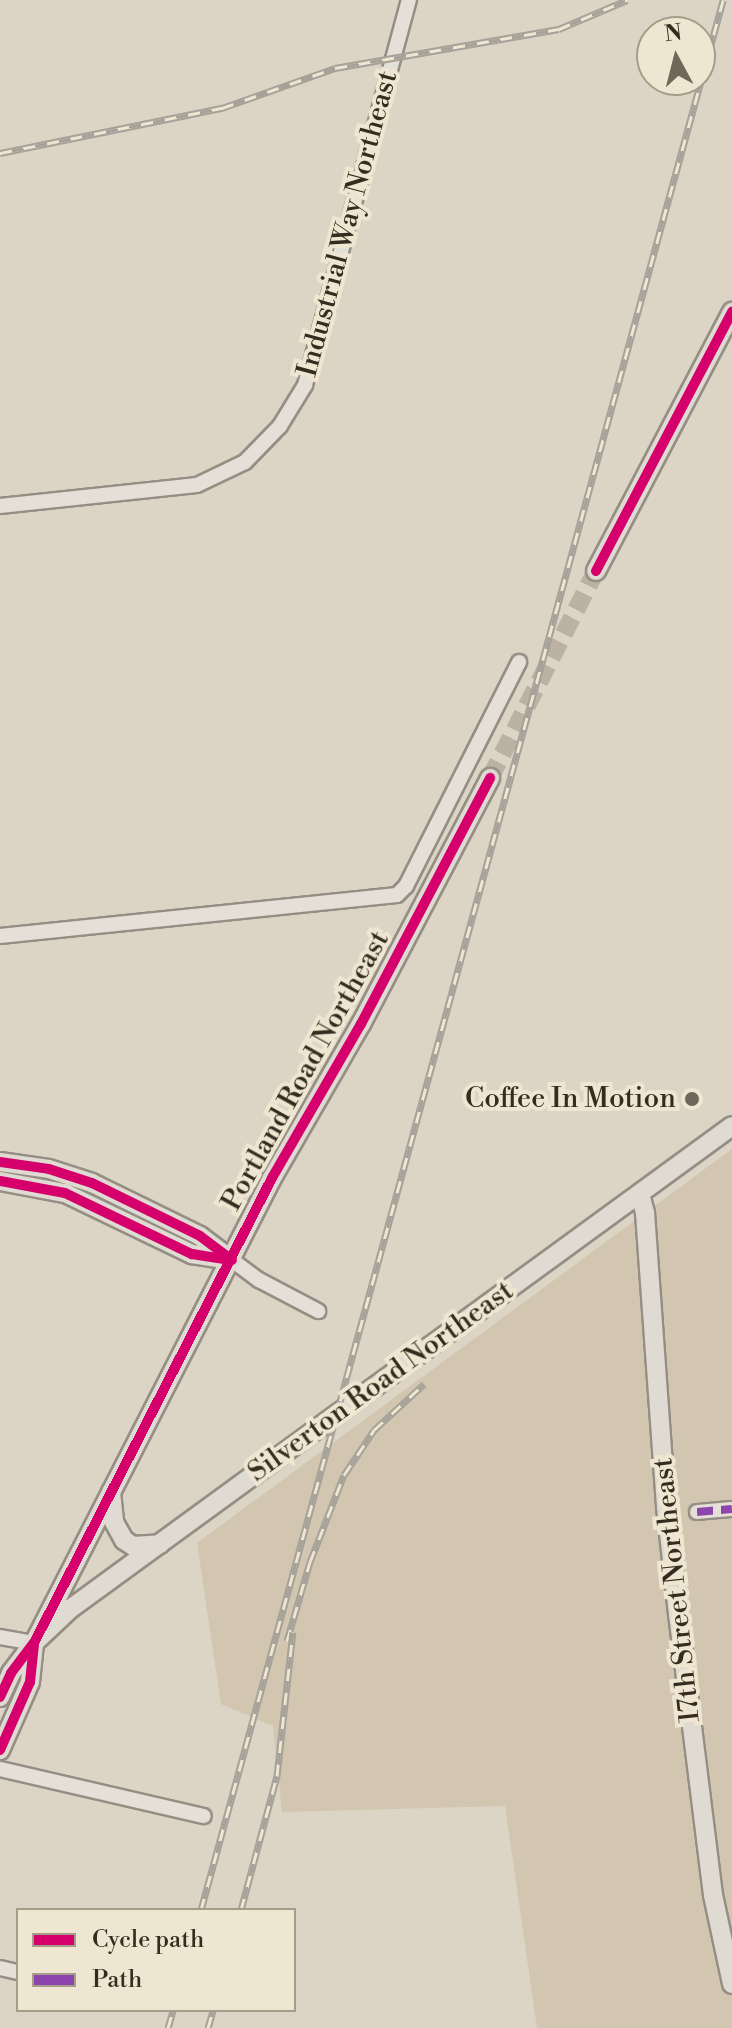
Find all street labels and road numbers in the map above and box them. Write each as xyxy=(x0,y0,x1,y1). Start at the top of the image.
street label: Industrial Way Northeast xyxy=(291,67,405,381)
street label: Portland Road Northeast xyxy=(215,925,397,1217)
street label: Silverton Road Northeast xyxy=(242,1274,520,1490)
street label: 17th Street Northeast xyxy=(646,1456,708,1724)

